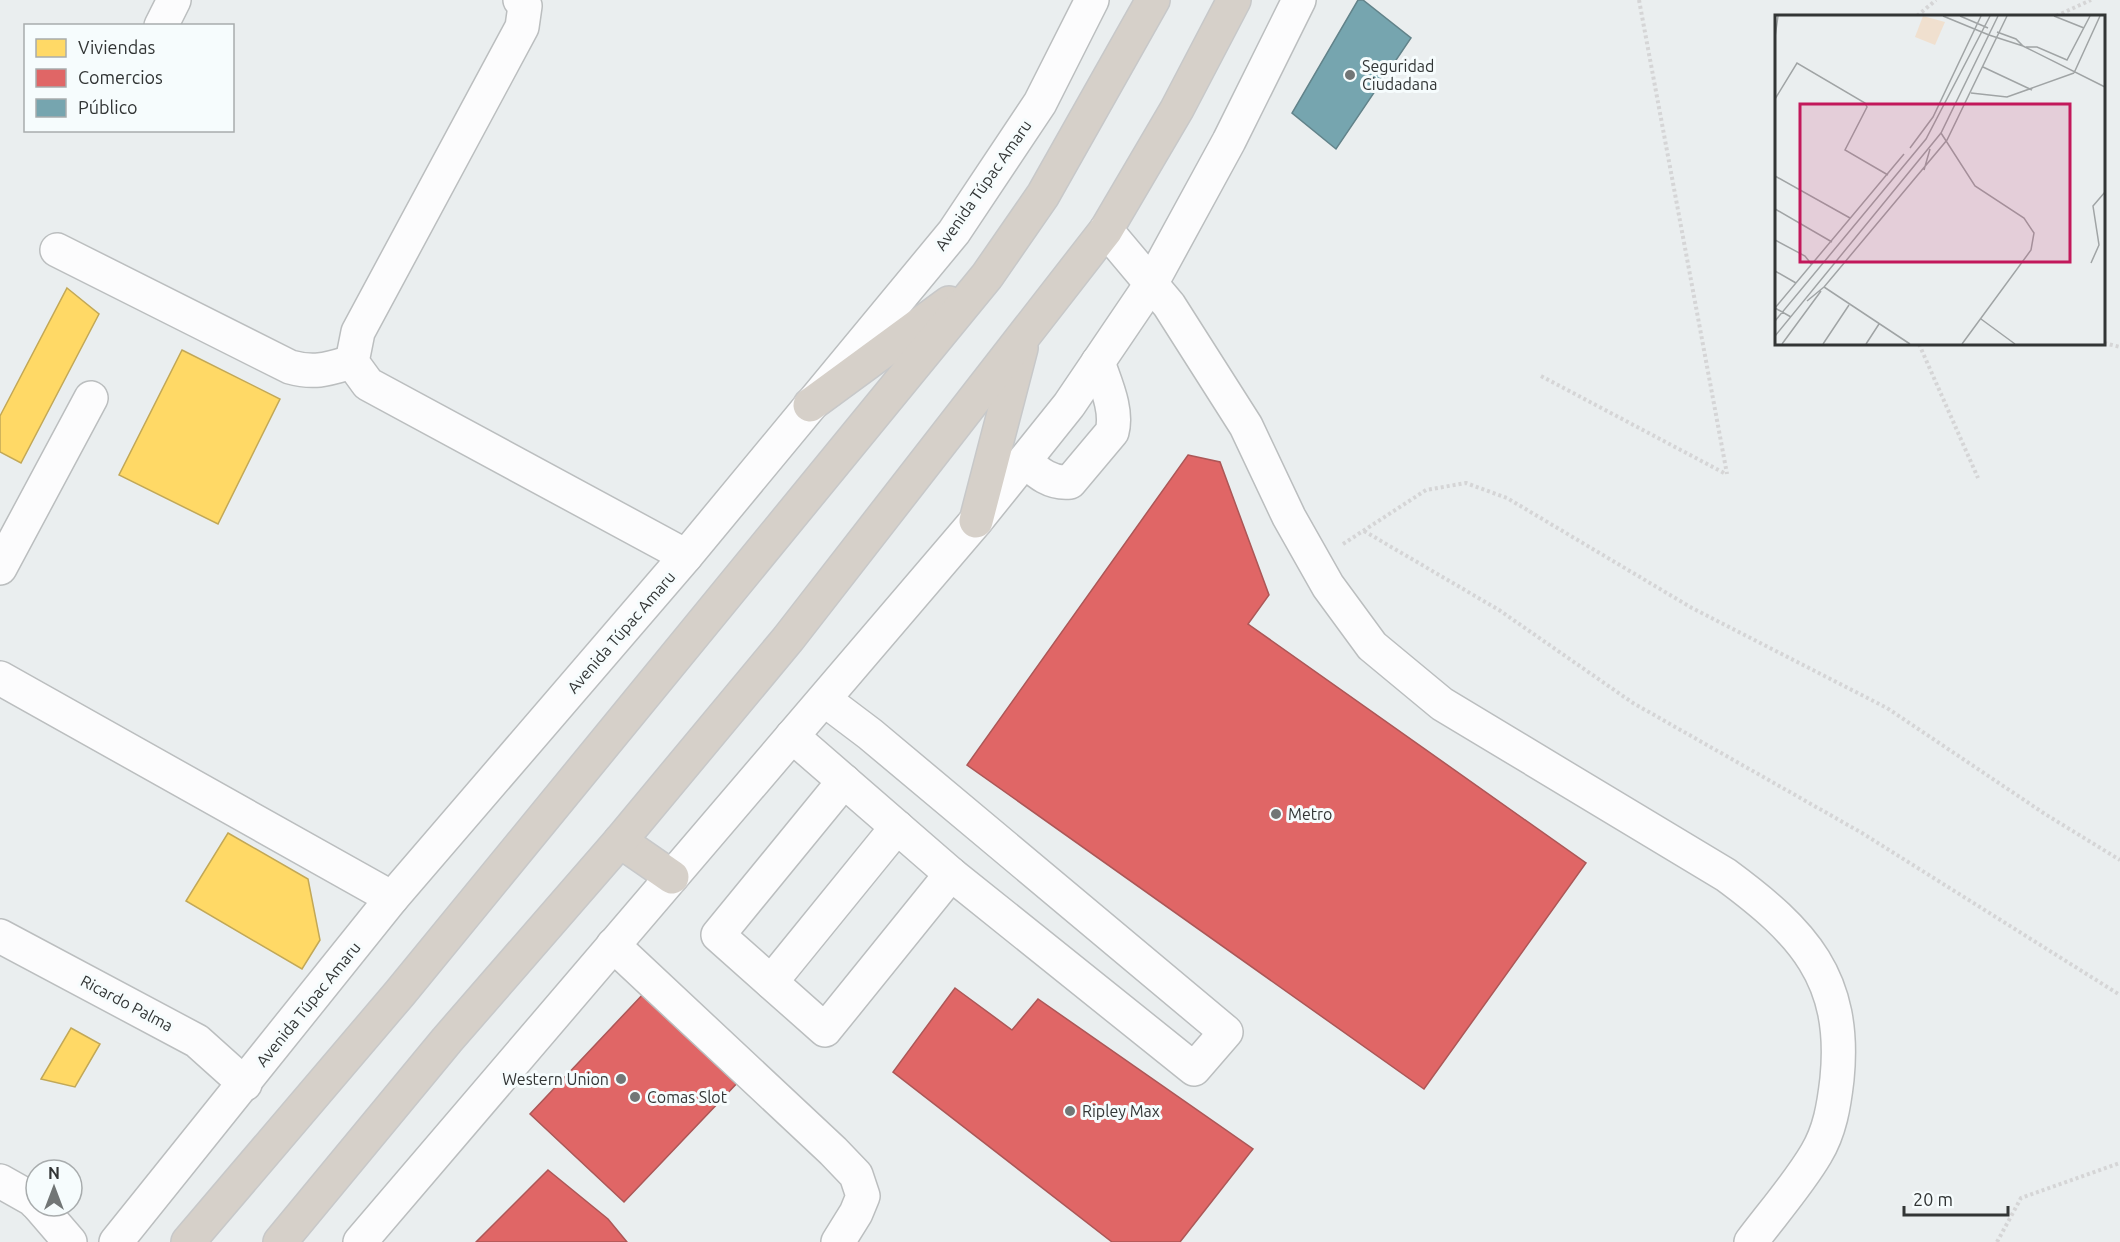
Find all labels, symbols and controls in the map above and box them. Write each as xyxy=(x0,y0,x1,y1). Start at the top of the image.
inset map xyxy=(1775,15,2105,345)
legend xyxy=(24,24,234,132)
text: Viviendas xyxy=(78,37,155,57)
place label: Seguridad Ciudadana xyxy=(1362,57,1437,93)
text: Comercios xyxy=(78,67,163,87)
marker: Seguridad Ciudadana xyxy=(1343,68,1357,82)
text: Público xyxy=(78,97,138,117)
street label: Avenida Túpac Amaru xyxy=(931,116,1035,254)
street label: Avenida Túpac Amaru xyxy=(563,568,679,696)
place label: Metro xyxy=(1288,805,1332,823)
marker: Metro xyxy=(1269,807,1283,821)
street label: Avenida Túpac Amaru xyxy=(252,938,364,1070)
street label: Ricardo Palma xyxy=(78,971,176,1035)
place label: Western Union xyxy=(502,1070,609,1088)
marker: Western Union xyxy=(614,1072,628,1086)
place label: Comas Slot xyxy=(647,1088,728,1106)
marker: Comas Slot xyxy=(628,1090,642,1104)
place label: Ripley Max xyxy=(1082,1102,1160,1120)
marker: Ripley Max xyxy=(1063,1104,1077,1118)
north arrow xyxy=(24,1158,84,1218)
text: N xyxy=(48,1164,60,1182)
scale bar xyxy=(1904,1179,2008,1217)
text: 20 m xyxy=(1913,1189,1953,1209)

